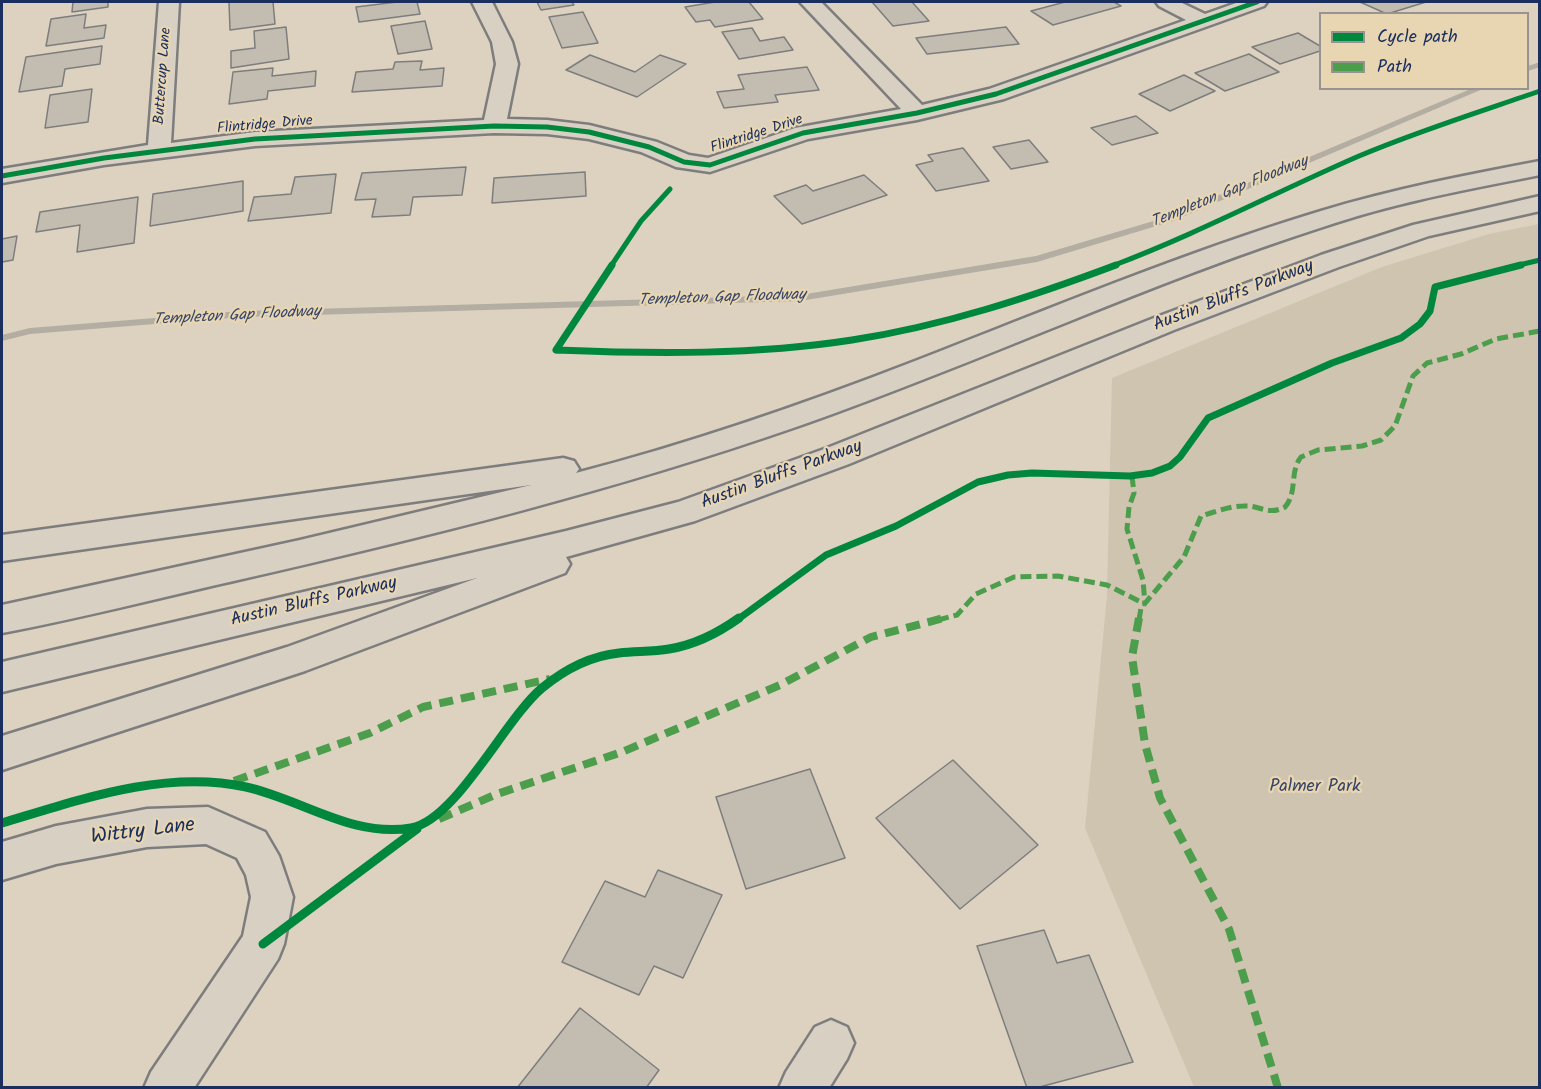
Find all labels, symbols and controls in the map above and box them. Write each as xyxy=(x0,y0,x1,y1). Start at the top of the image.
legend xyxy=(1319,12,1529,90)
text: Cycle path xyxy=(1377,23,1458,52)
street label: Buttercup Lane xyxy=(152,27,176,125)
text: Path xyxy=(1377,53,1412,82)
street label: Flintridge Drive xyxy=(709,112,805,158)
street label: Flintridge Drive xyxy=(216,113,314,139)
water label: Templeton Gap Floodway xyxy=(1149,153,1311,233)
street label: Austin Bluffs Parkway xyxy=(1151,256,1317,338)
water label: Templeton Gap Floodway xyxy=(638,286,806,312)
water label: Templeton Gap Floodway xyxy=(153,303,321,331)
street label: Austin Bluffs Parkway xyxy=(698,437,866,515)
street label: Austin Bluffs Parkway xyxy=(229,573,399,633)
park label: Palmer Park xyxy=(1270,777,1360,799)
street label: Wittry Lane xyxy=(89,814,197,852)

